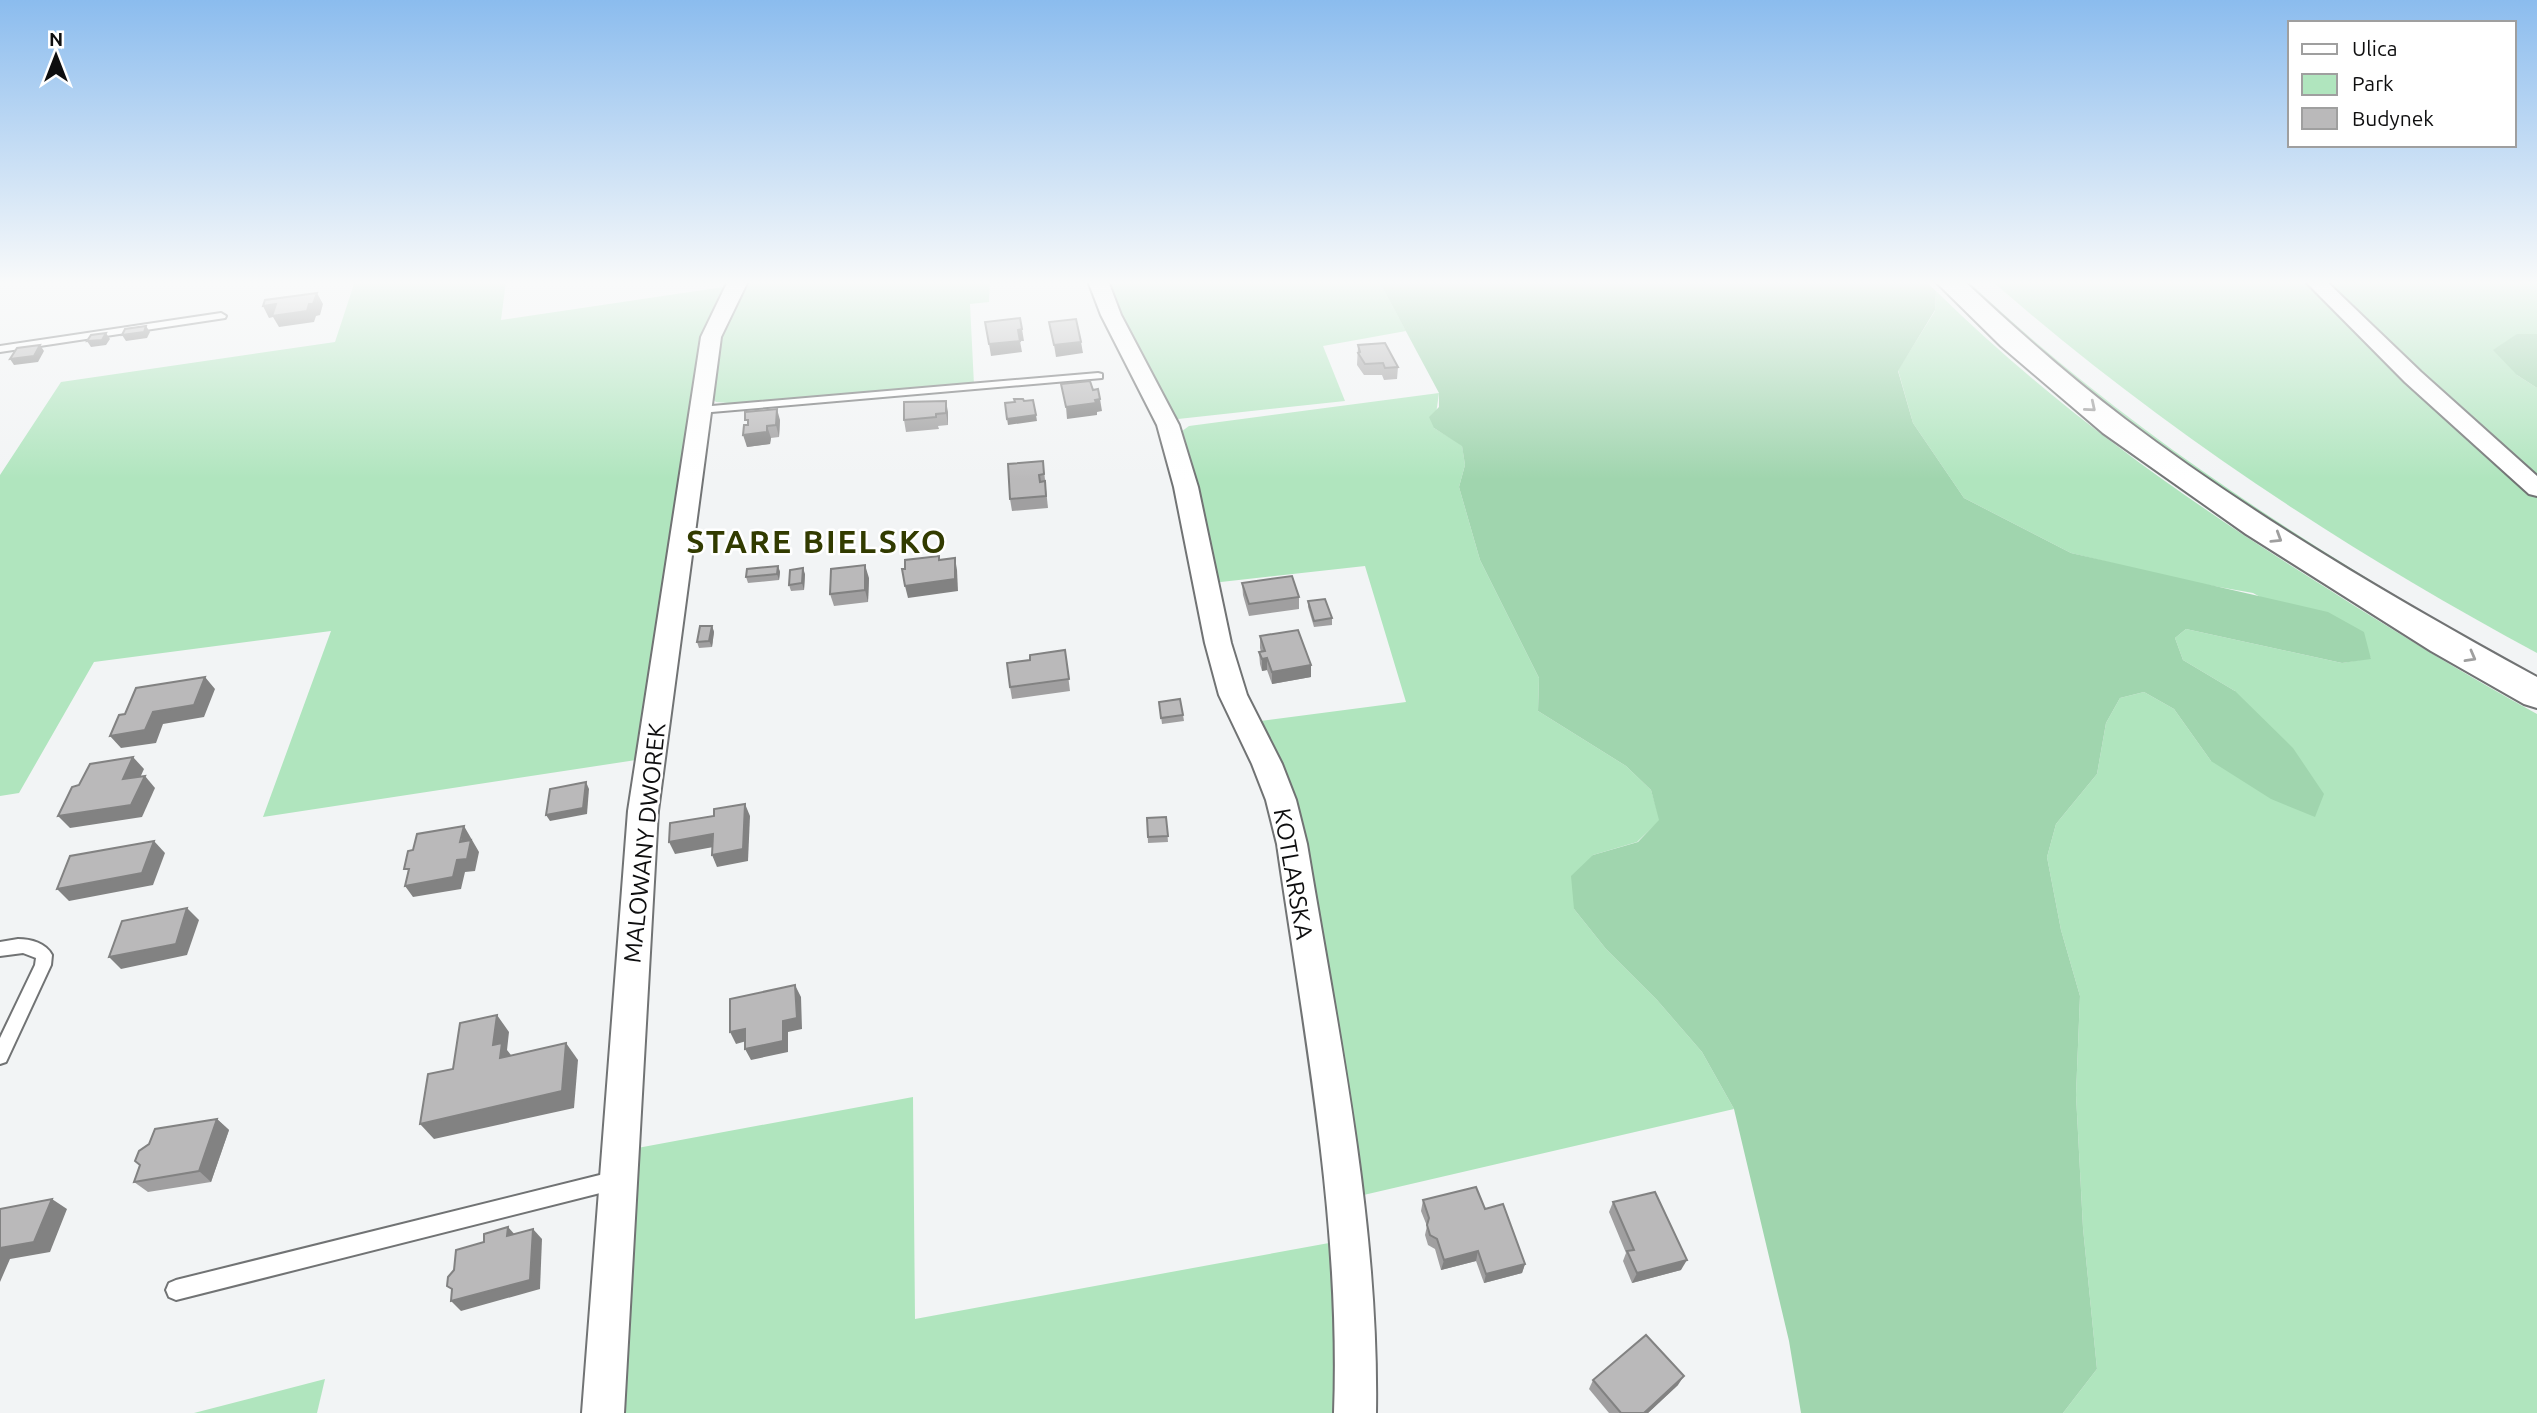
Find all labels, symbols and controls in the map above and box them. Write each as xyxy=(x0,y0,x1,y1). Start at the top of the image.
north arrow xyxy=(21,21,91,91)
legend xyxy=(2288,21,2516,147)
text: N xyxy=(49,28,63,50)
text: Ulica xyxy=(2352,36,2397,60)
text: Park xyxy=(2352,71,2394,95)
text: Budynek xyxy=(2352,106,2434,130)
one-way arrow xyxy=(2083,399,2096,411)
district label: STARE BIELSKO xyxy=(686,523,948,559)
one-way arrow xyxy=(2269,530,2282,543)
one-way arrow xyxy=(2464,649,2476,662)
street label: MALOWANY DWOREK xyxy=(618,721,671,964)
street label: KOTLARSKA xyxy=(1269,806,1318,942)

